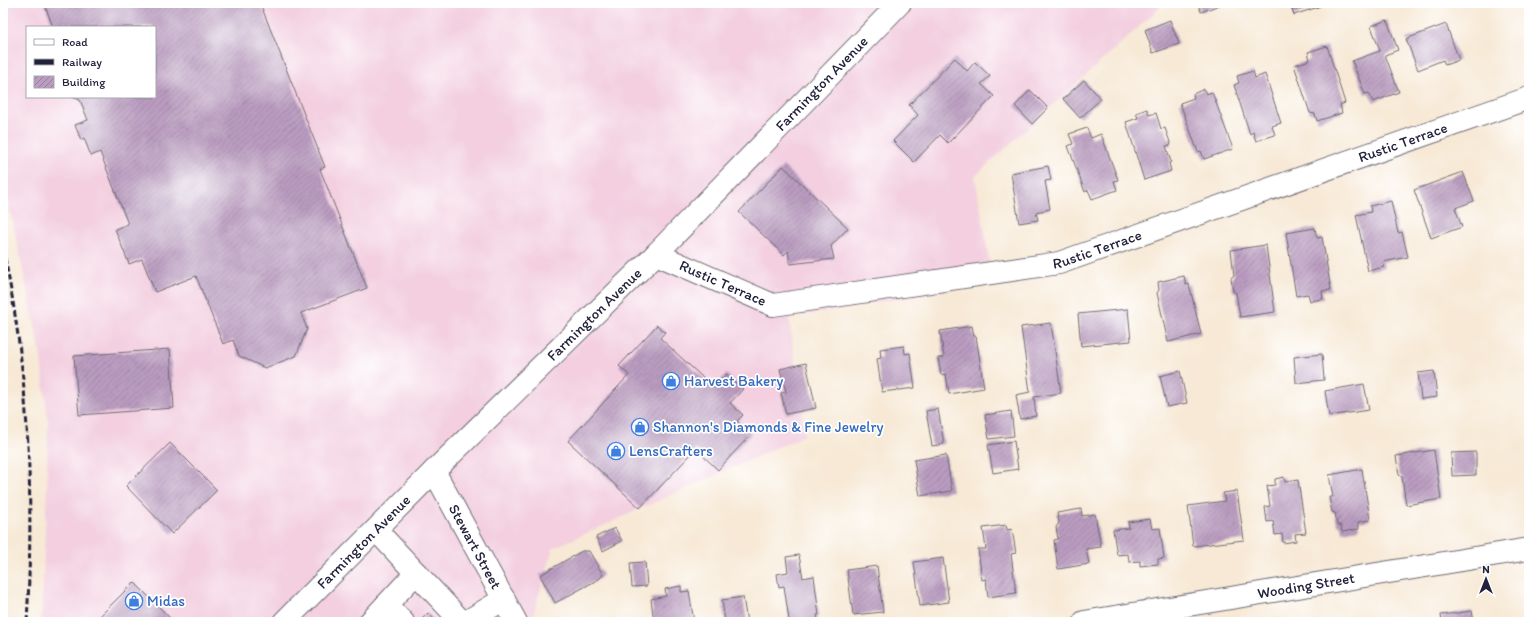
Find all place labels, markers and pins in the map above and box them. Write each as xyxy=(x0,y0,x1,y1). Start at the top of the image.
shop icon: Harvest Bakery xyxy=(661,371,681,391)
place label: Harvest Bakery xyxy=(684,372,783,390)
shop icon: Shannon's Diamonds & Fine Jewelry xyxy=(630,417,650,437)
place label: Shannon's Diamonds & Fine Jewelry xyxy=(653,418,884,436)
shop icon: LensCrafters xyxy=(606,441,626,461)
place label: LensCrafters xyxy=(629,442,713,460)
shop icon: Midas xyxy=(124,591,144,611)
place label: Midas xyxy=(147,592,185,610)

